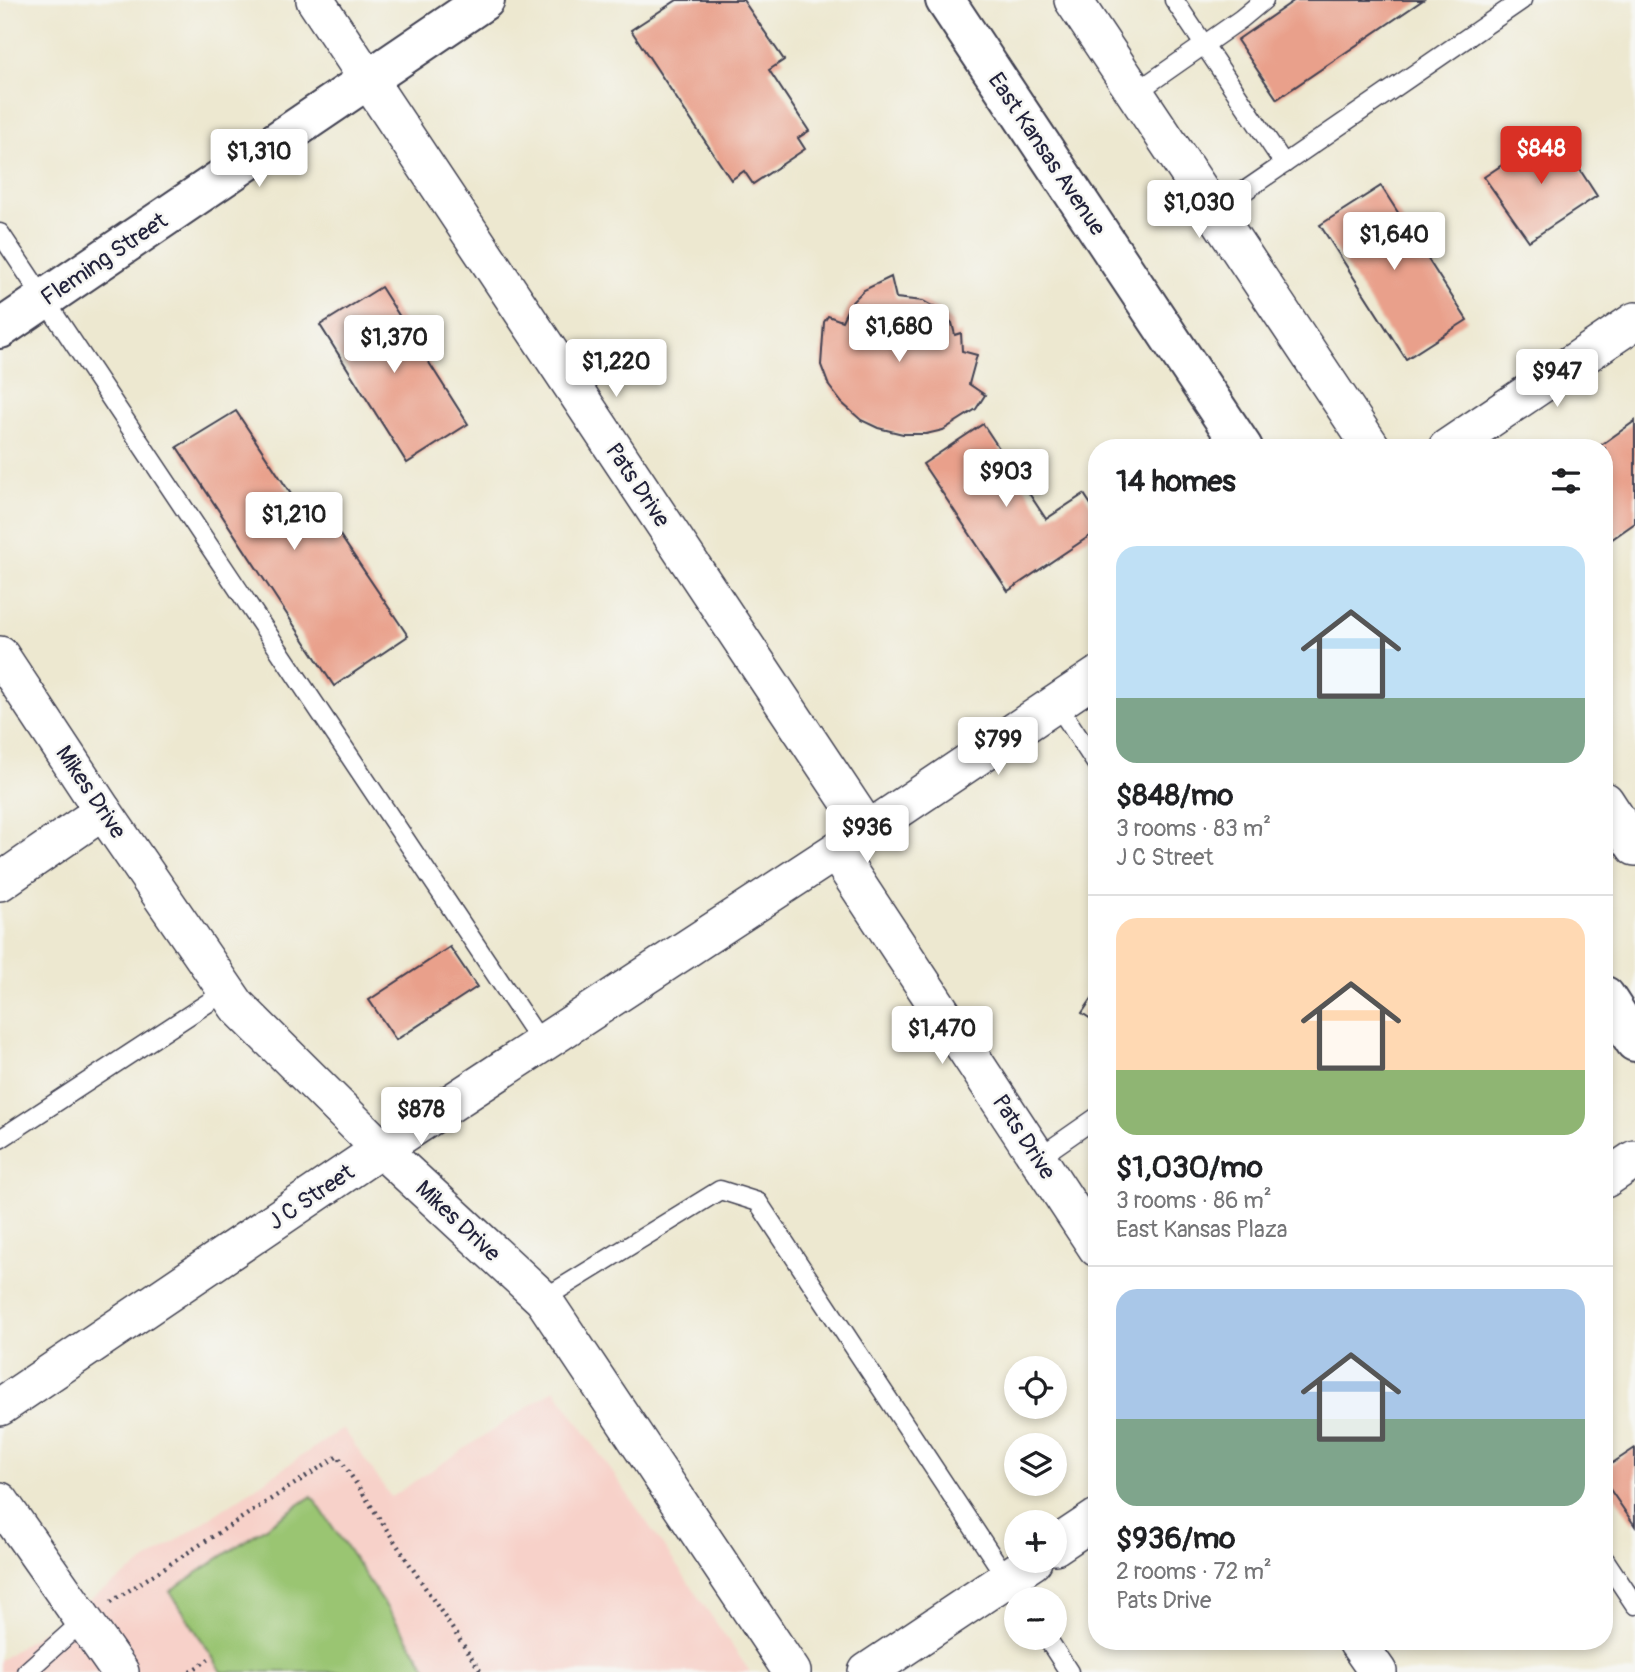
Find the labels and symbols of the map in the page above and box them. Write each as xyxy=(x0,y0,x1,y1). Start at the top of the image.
street label: East Kansas Avenue xyxy=(982,67,1113,242)
pin: $848 xyxy=(1500,127,1582,186)
pin: $1,310 xyxy=(202,130,316,189)
pin: $1,030 xyxy=(1142,180,1256,240)
street label: Fleming Street xyxy=(35,206,174,312)
pin: $1,640 xyxy=(1337,212,1451,272)
pin: $1,680 xyxy=(842,304,956,364)
pin: $1,370 xyxy=(337,316,451,375)
pin: $1,220 xyxy=(559,340,673,399)
pin: $947 xyxy=(1516,350,1598,409)
street label: Pats Drive xyxy=(599,437,677,533)
pin: $903 xyxy=(965,449,1047,509)
pin: $1,210 xyxy=(237,492,351,552)
pin: $799 xyxy=(957,718,1039,777)
street label: Mikes Drive xyxy=(49,740,133,845)
pin: $936 xyxy=(826,806,908,865)
pin: $1,470 xyxy=(885,1006,999,1066)
pin: $878 xyxy=(380,1088,462,1147)
street label: Pats Drive xyxy=(986,1089,1063,1185)
street label: J C Street xyxy=(262,1157,360,1236)
street label: Mikes Drive xyxy=(409,1174,507,1268)

